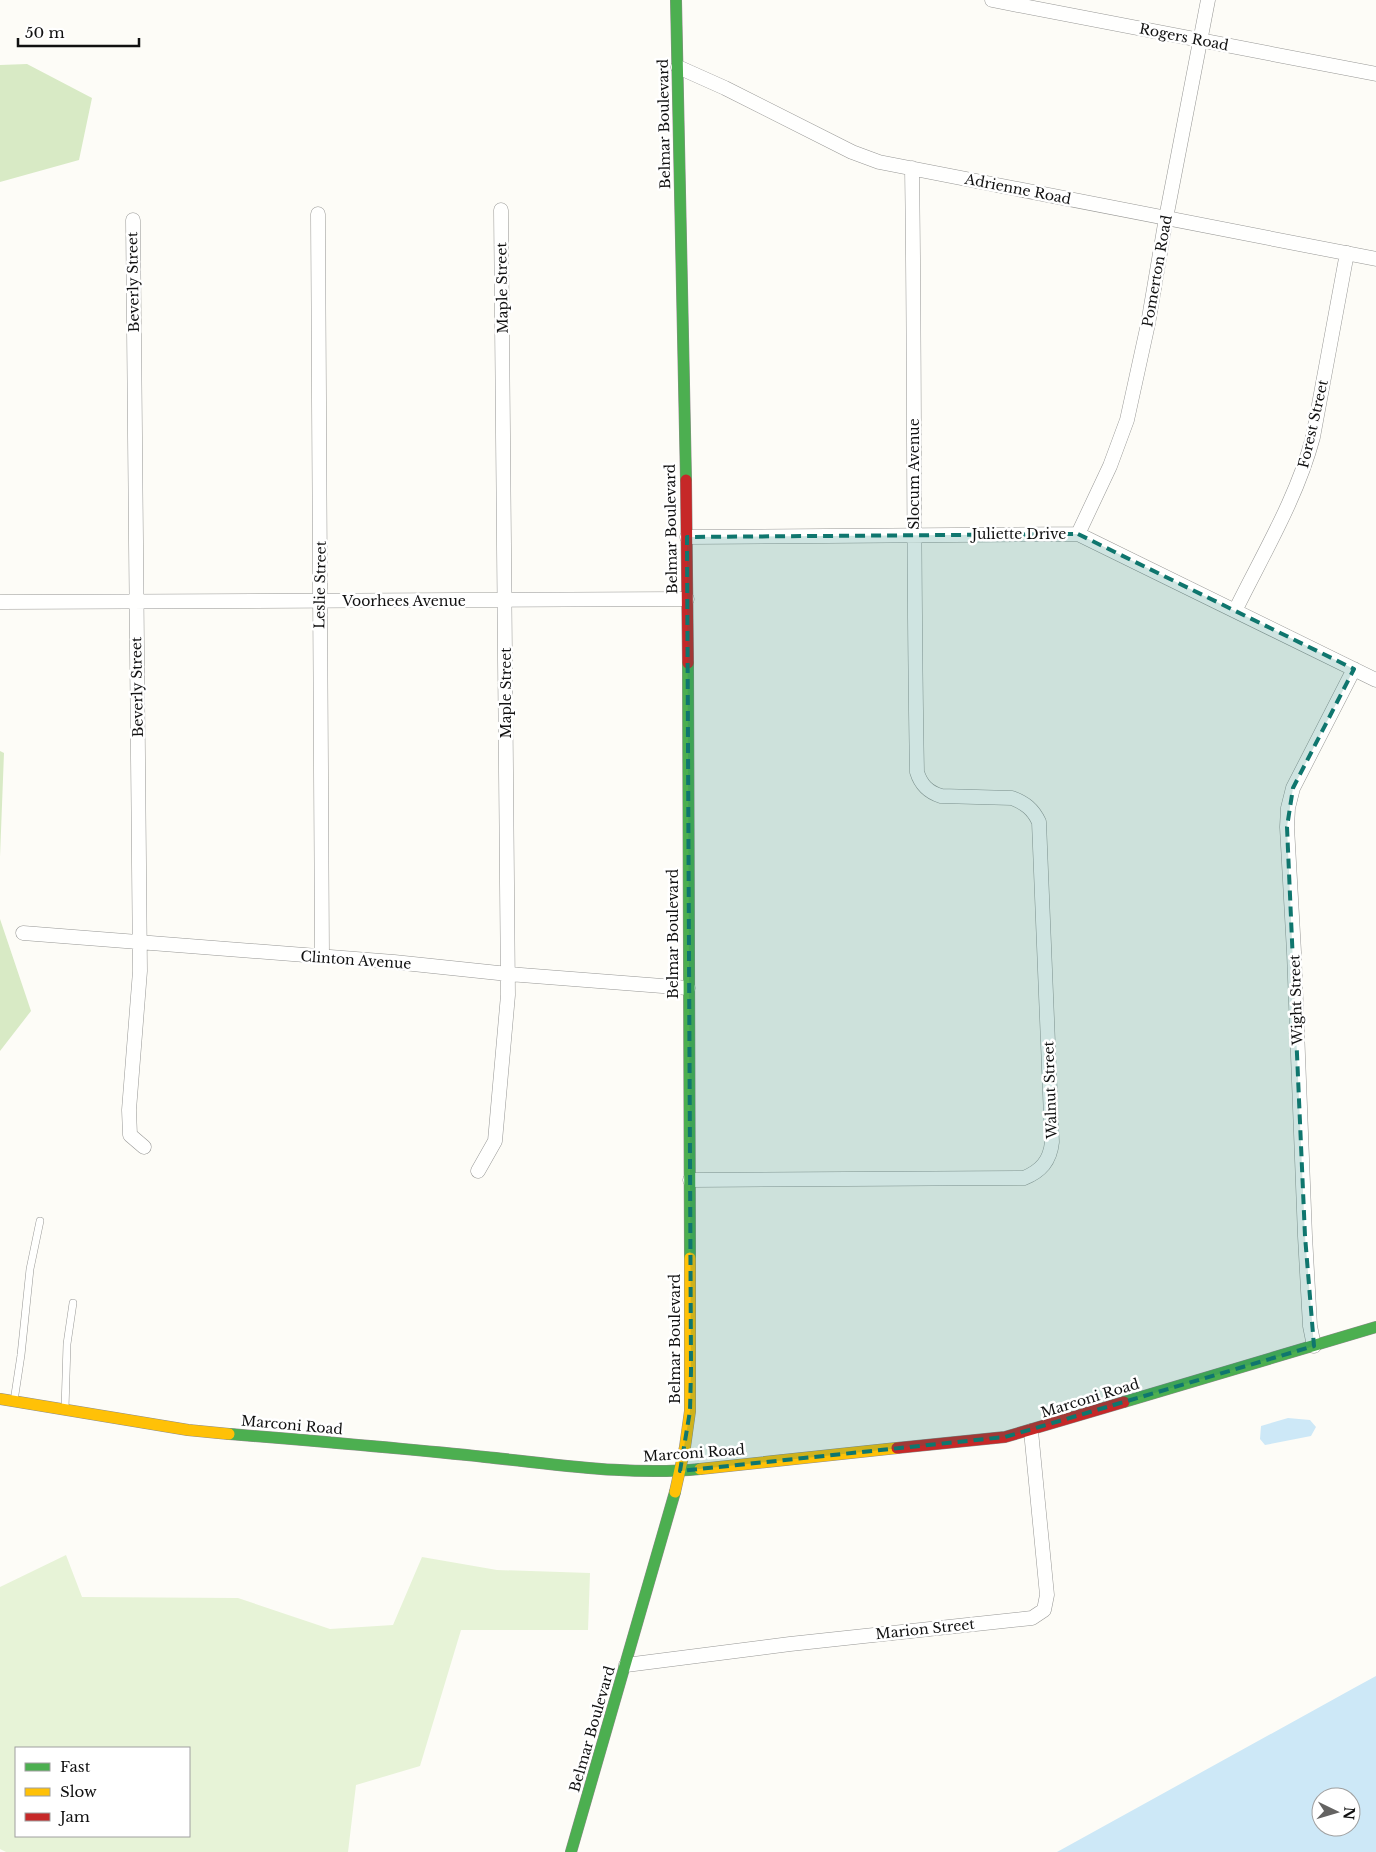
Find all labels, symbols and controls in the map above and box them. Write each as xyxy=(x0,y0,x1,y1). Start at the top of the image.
scale bar xyxy=(18,15,139,47)
street label: Rogers Road xyxy=(1138,20,1231,55)
text: 50 m xyxy=(25,23,65,42)
street label: Belmar Boulevard xyxy=(654,58,674,189)
street label: Adrienne Road xyxy=(962,170,1073,208)
street label: Pomerton Road xyxy=(1138,213,1176,328)
street label: Beverly Street xyxy=(123,231,143,332)
street label: Maple Street xyxy=(492,242,512,334)
street label: Forest Street xyxy=(1294,377,1332,470)
street label: Slocum Avenue xyxy=(905,418,923,530)
street label: Belmar Boulevard xyxy=(661,463,681,594)
street label: Juliette Drive xyxy=(970,525,1066,543)
street label: Leslie Street xyxy=(310,540,330,629)
street label: Voorhees Avenue xyxy=(341,592,466,610)
street label: Beverly Street xyxy=(127,636,147,737)
street label: Maple Street xyxy=(497,647,515,739)
street label: Belmar Boulevard xyxy=(664,868,682,999)
street label: Clinton Avenue xyxy=(300,947,412,973)
street label: Wight Street xyxy=(1285,954,1307,1047)
street label: Walnut Street xyxy=(1039,1040,1061,1140)
street label: Belmar Boulevard xyxy=(666,1273,684,1404)
street label: Marconi Road xyxy=(1039,1374,1142,1422)
street label: Marconi Road xyxy=(240,1412,344,1438)
street label: Marconi Road xyxy=(643,1440,746,1466)
street label: Marion Street xyxy=(875,1615,976,1643)
street label: Belmar Boulevard xyxy=(565,1663,619,1794)
legend xyxy=(15,1747,190,1837)
text: Fast xyxy=(60,1757,91,1776)
text: Slow xyxy=(60,1782,97,1801)
north arrow xyxy=(1311,1787,1361,1837)
text: N xyxy=(1339,1806,1358,1820)
text: Jam xyxy=(58,1807,90,1826)

